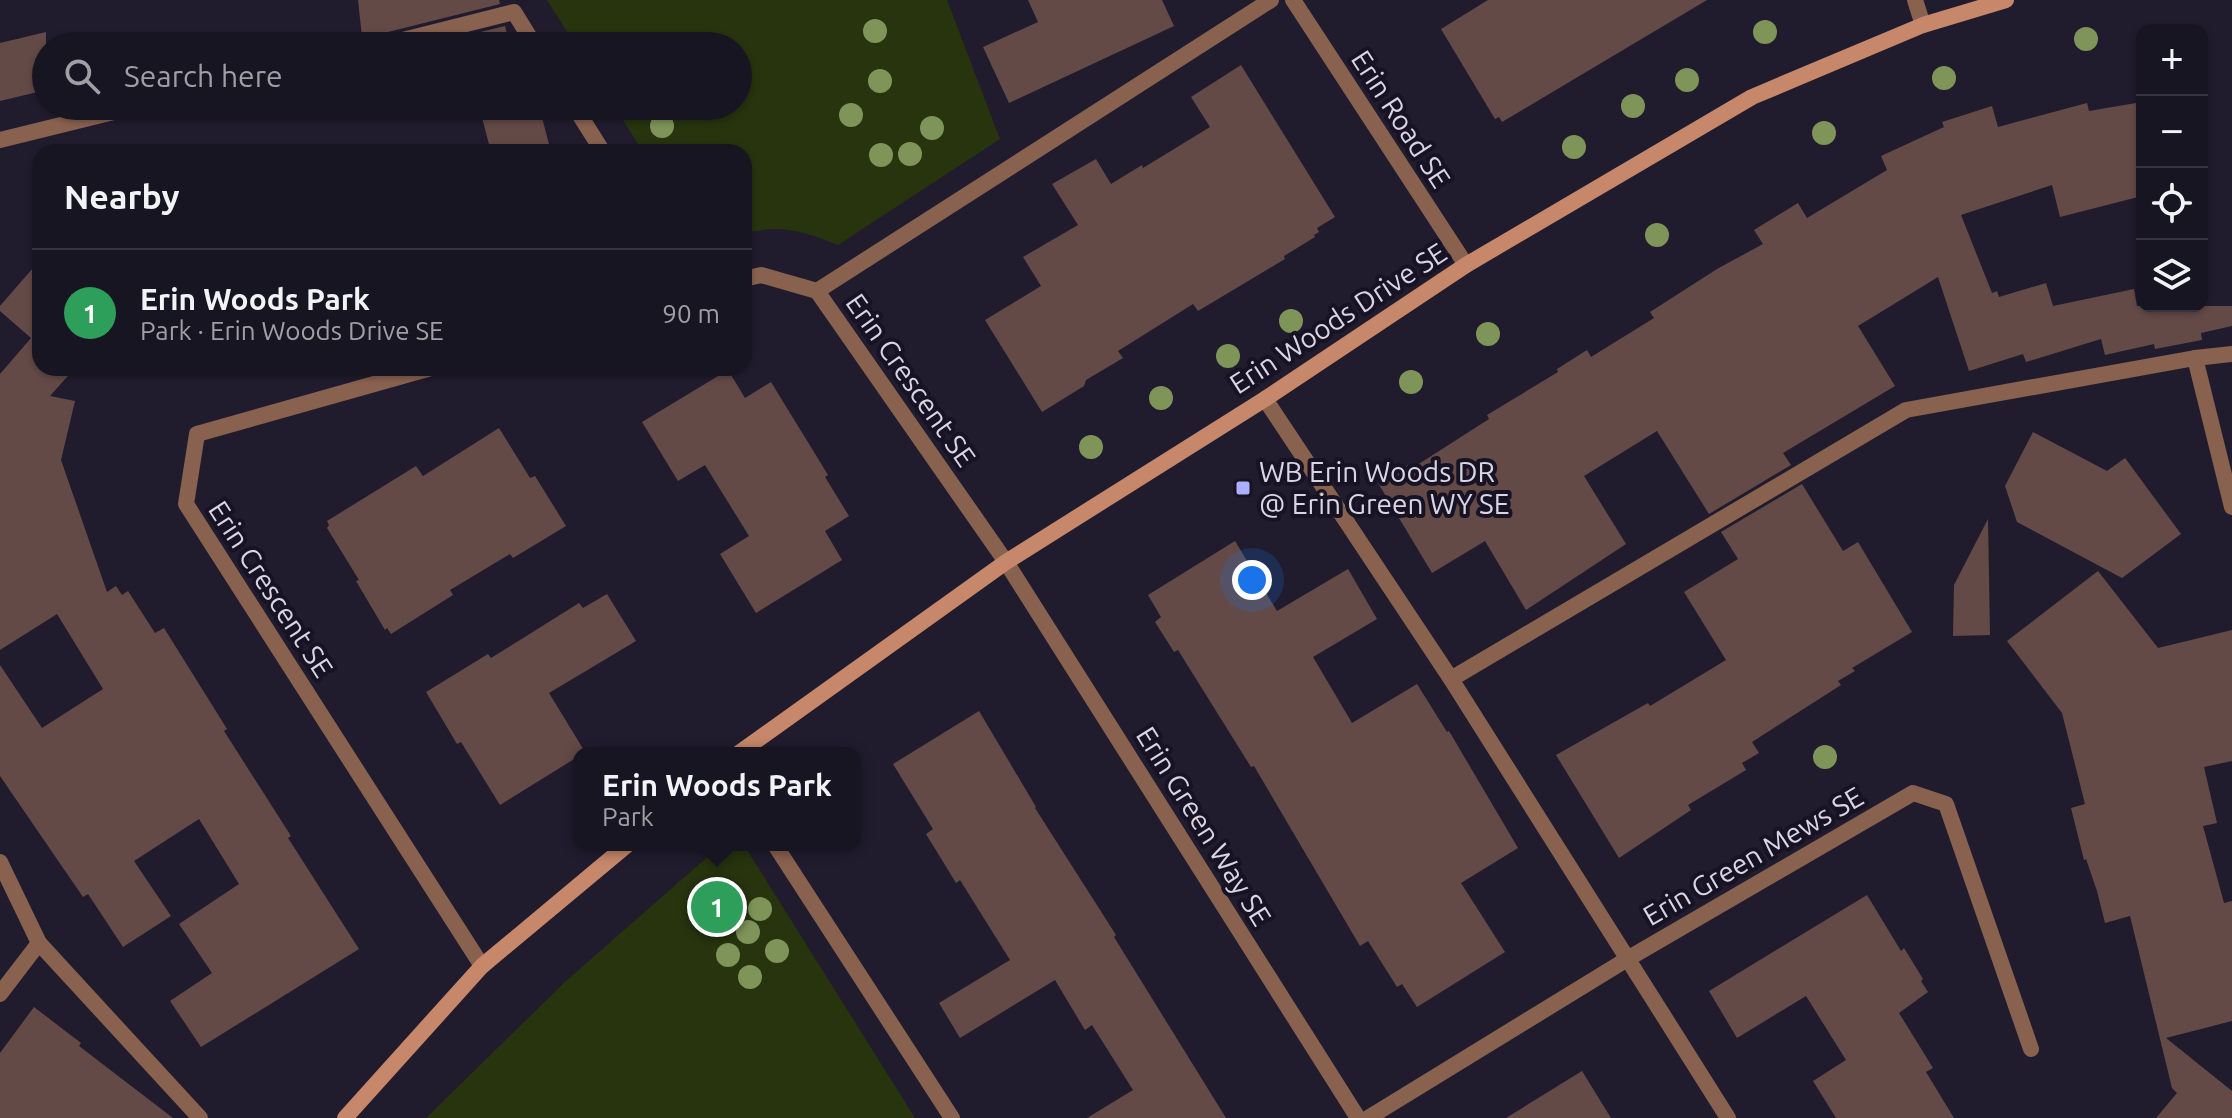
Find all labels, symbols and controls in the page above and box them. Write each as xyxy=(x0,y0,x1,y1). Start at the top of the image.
map controls xyxy=(2136,24,2208,312)
button: + xyxy=(2136,24,2208,96)
search box xyxy=(32,32,752,120)
street label: Erin Road SE xyxy=(1346,45,1457,193)
icon: search xyxy=(60,54,104,98)
text: Search here xyxy=(124,59,283,93)
button: − xyxy=(2136,96,2208,168)
button: locate xyxy=(2136,168,2208,240)
text: Nearby xyxy=(64,177,179,215)
street label: Erin Woods Drive SE xyxy=(1224,236,1452,399)
button: layers xyxy=(2136,240,2208,312)
text: Erin Woods Park xyxy=(140,282,370,316)
street label: Erin Crescent SE xyxy=(840,288,982,472)
text: 1 xyxy=(83,299,97,328)
text: 90 m xyxy=(662,299,720,328)
text: Park · Erin Woods Drive SE xyxy=(140,316,444,345)
place label: WB Erin Woods DR @ Erin Green WY SE xyxy=(1259,456,1509,519)
marker: WB Erin Woods DR @ Erin Green WY SE xyxy=(1234,479,1252,497)
street label: Erin Crescent SE xyxy=(203,495,340,682)
your location xyxy=(1232,560,1272,600)
street label: Erin Green Way SE xyxy=(1131,721,1278,931)
popup xyxy=(573,747,861,851)
text: Erin Woods Park xyxy=(602,768,832,802)
street label: Erin Green Mews SE xyxy=(1637,780,1868,931)
text: Park xyxy=(602,802,654,831)
pin: 1 xyxy=(691,877,743,937)

